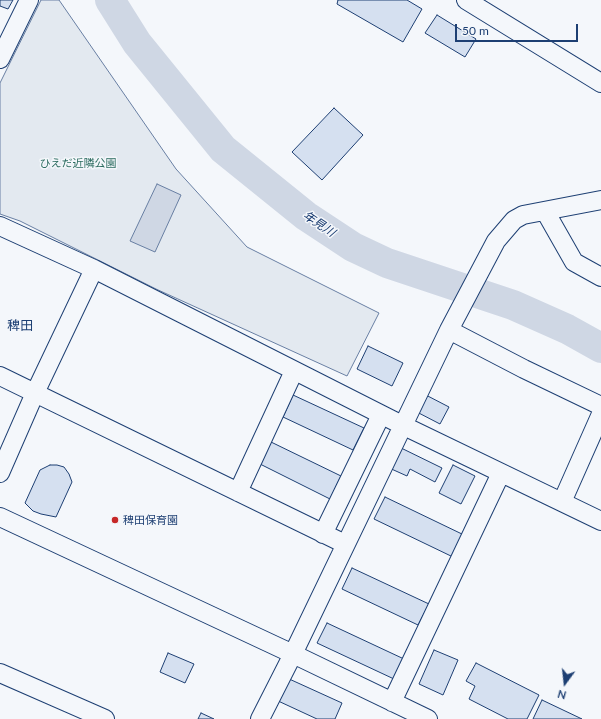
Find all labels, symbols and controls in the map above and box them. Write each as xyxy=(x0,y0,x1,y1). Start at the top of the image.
scale bar xyxy=(457,16,580,42)
text: 50 m xyxy=(462,23,489,38)
park label: ひえだ近隣公園 xyxy=(40,156,116,170)
water label: 年見川 xyxy=(300,208,338,240)
district label: 稗田 xyxy=(7,318,33,334)
place label: 稗田保育園 xyxy=(123,513,178,527)
marker: 稗田保育園 xyxy=(110,515,120,525)
north arrow xyxy=(545,663,585,703)
text: N xyxy=(556,688,568,702)

